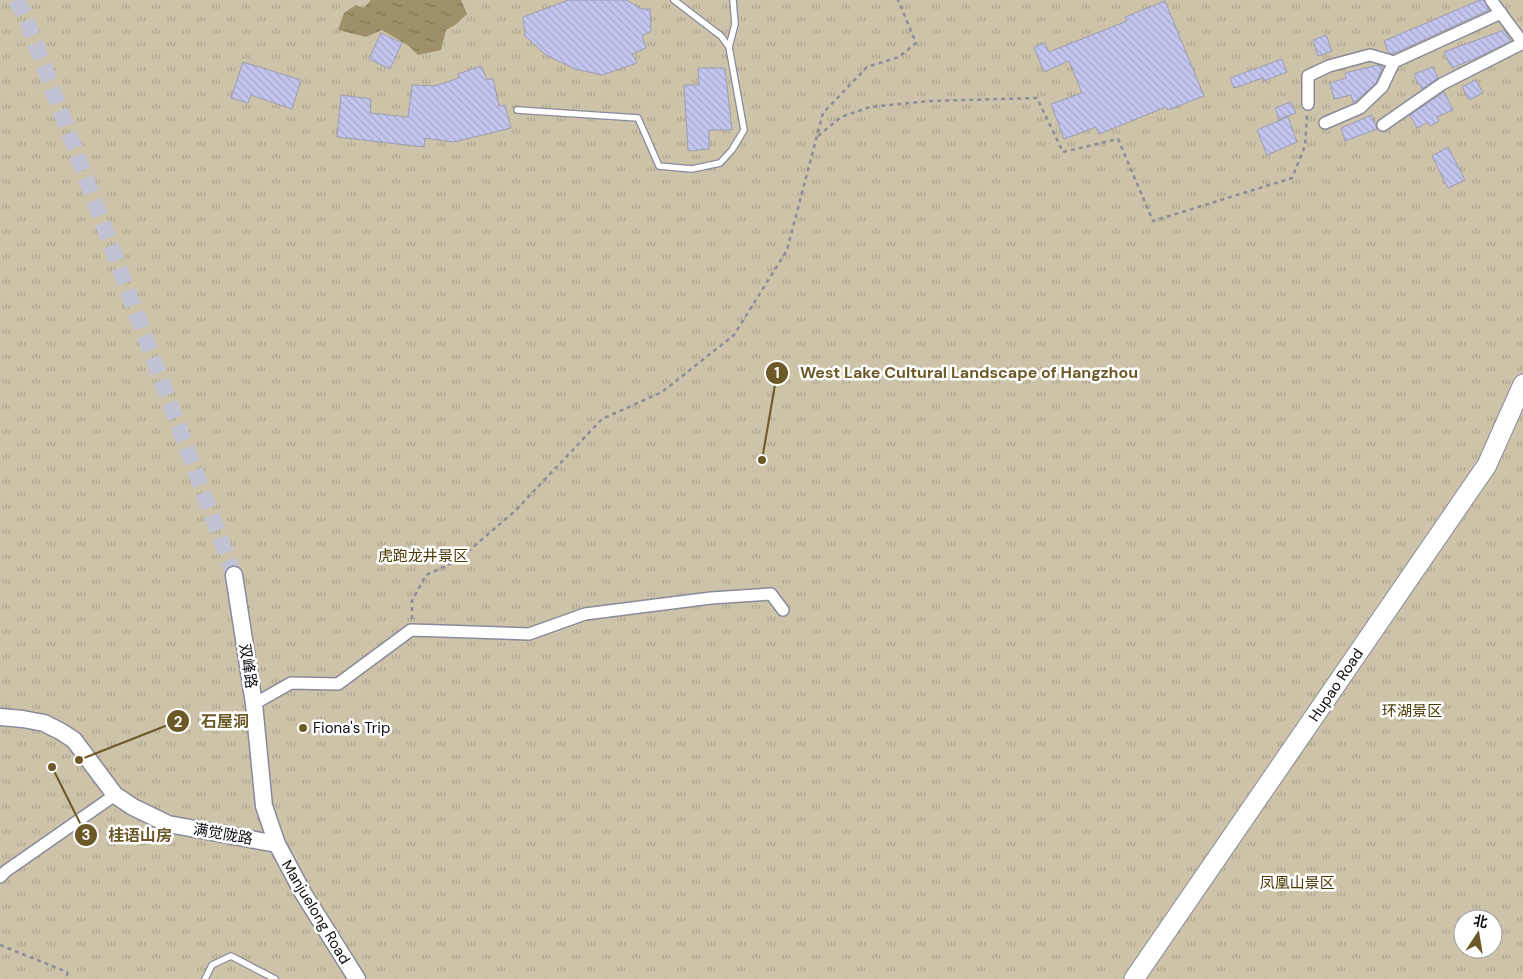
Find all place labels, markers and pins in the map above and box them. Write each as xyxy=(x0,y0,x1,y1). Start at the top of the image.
callout: West Lake Cultural Landscape of Hangzhou xyxy=(765,357,1148,388)
callout: 石屋洞 xyxy=(166,706,259,737)
place label: Fiona's Trip xyxy=(313,718,390,738)
marker: Fiona's Trip xyxy=(297,722,309,734)
callout: 桂语山房 xyxy=(73,820,182,851)

